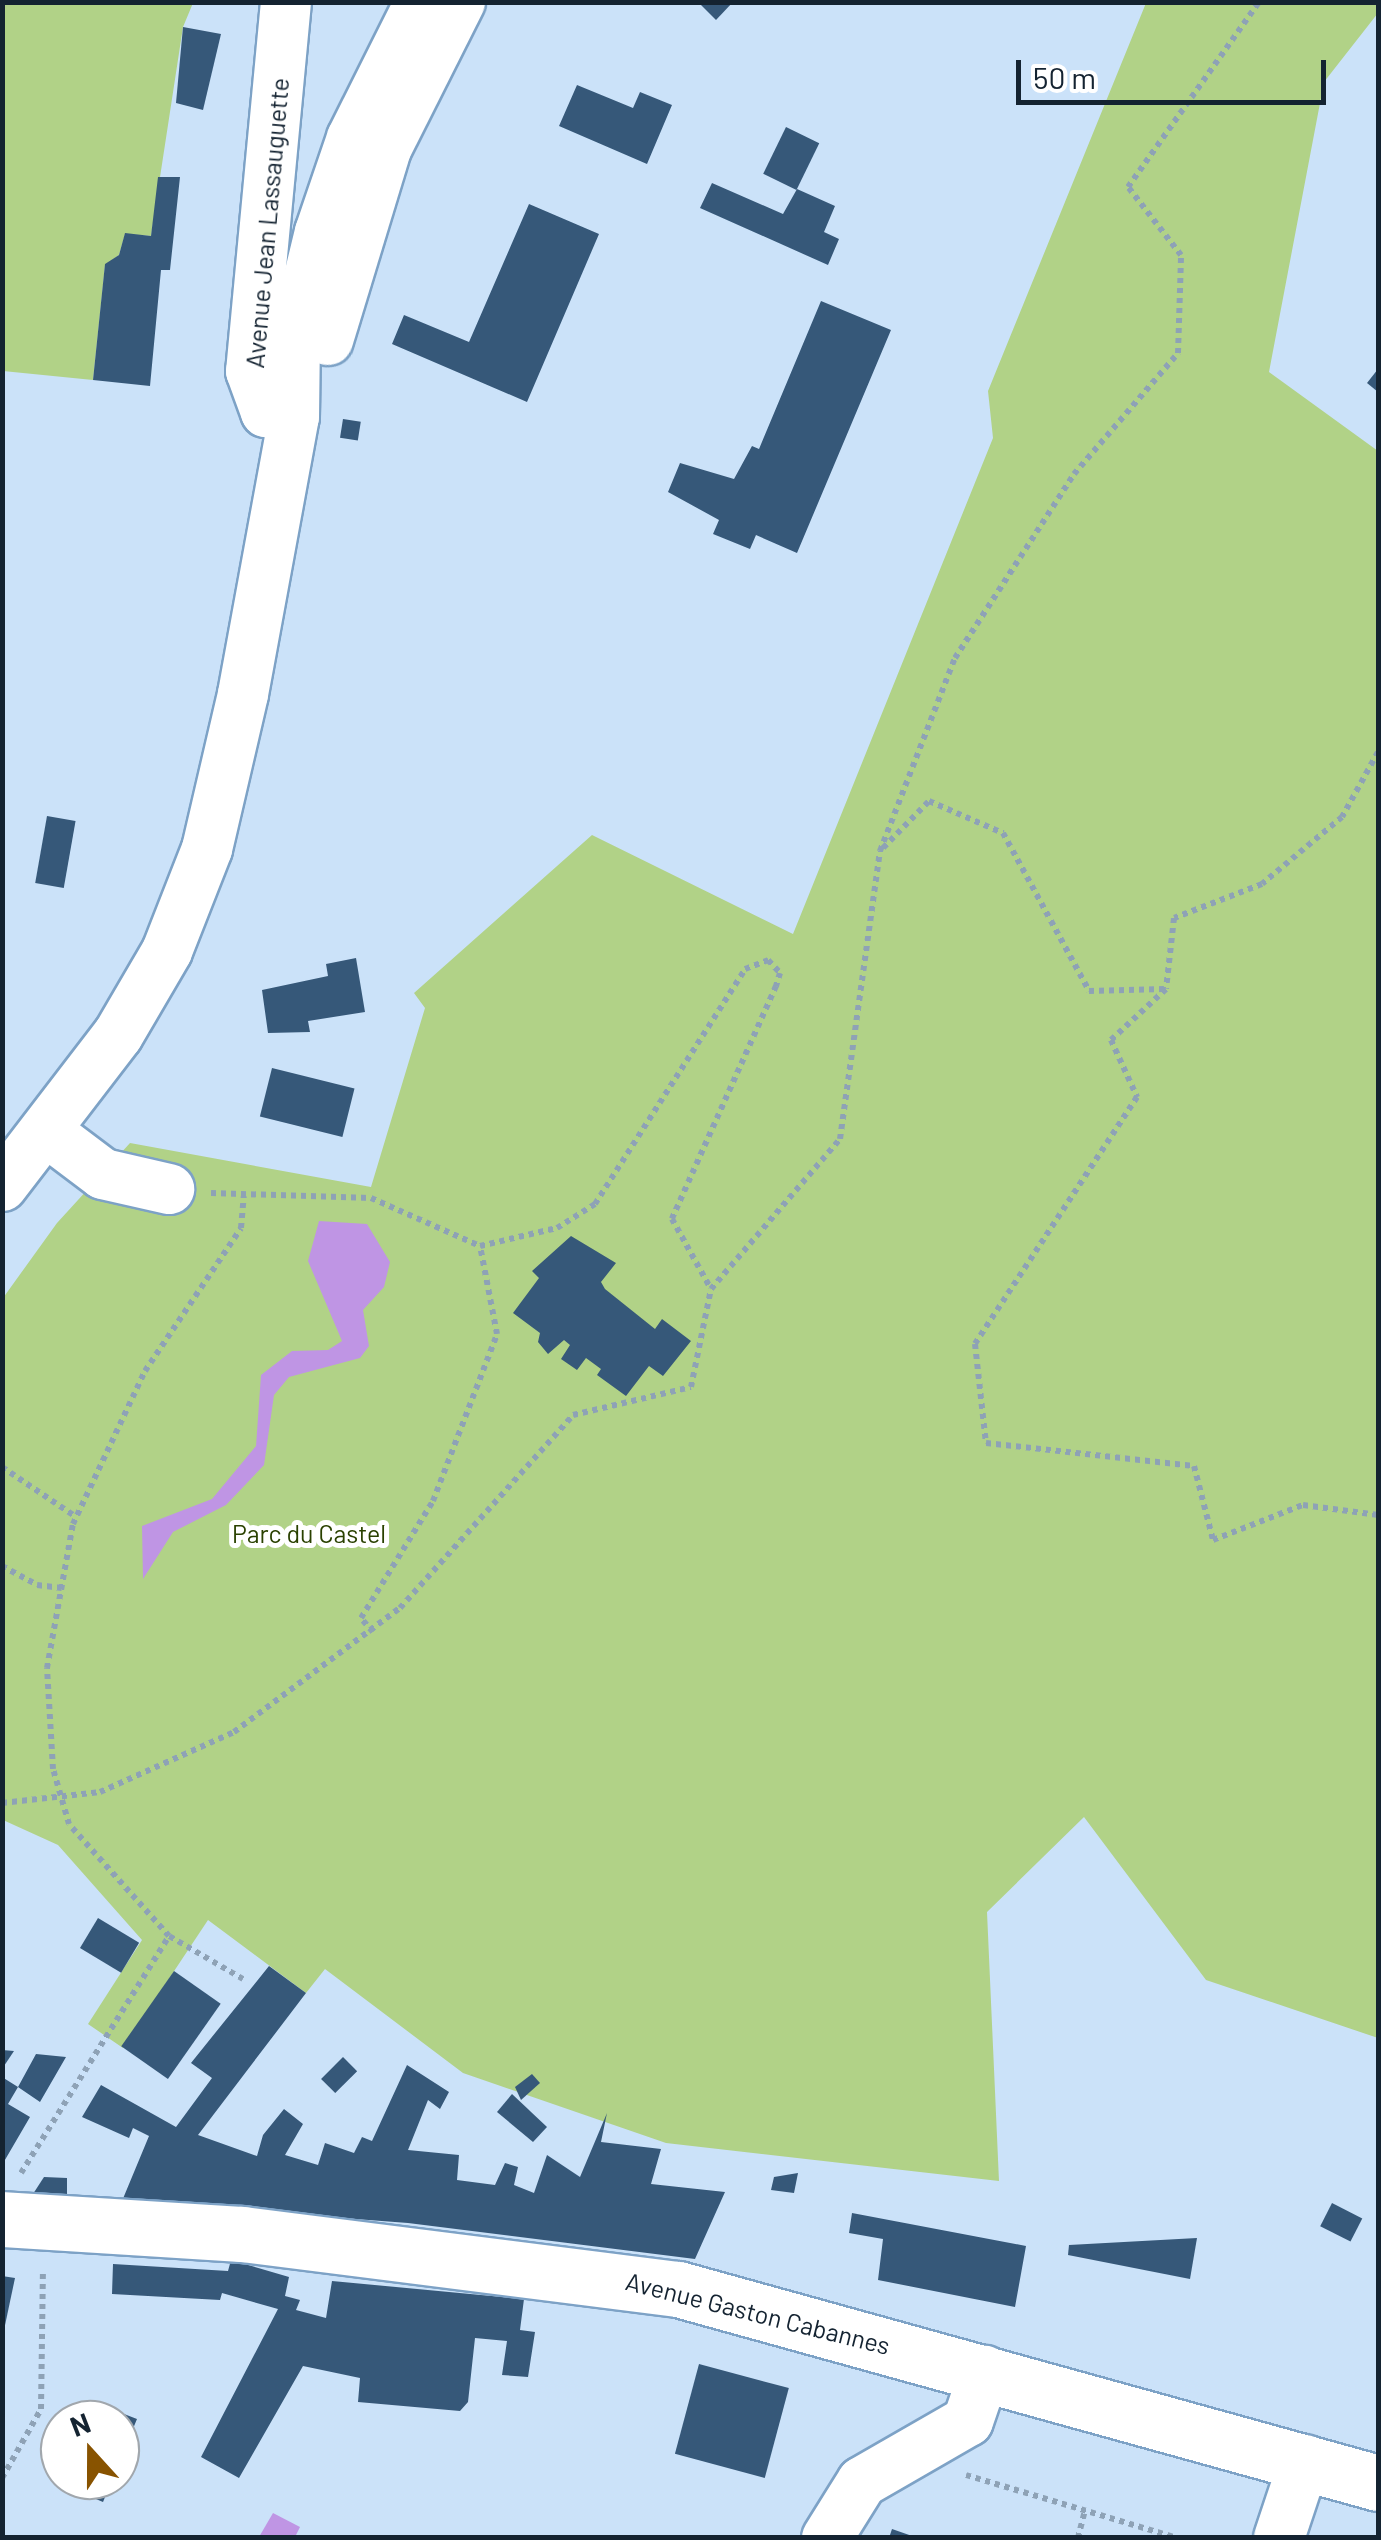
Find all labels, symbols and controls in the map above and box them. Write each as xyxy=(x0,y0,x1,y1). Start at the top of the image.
scale bar xyxy=(1021,40,1331,102)
text: 50 m xyxy=(1033,59,1096,95)
street label: Avenue Jean Lassauguette xyxy=(239,77,295,369)
park label: Parc du Castel xyxy=(232,1518,386,1548)
street label: Avenue Gaston Cabannes xyxy=(623,2266,893,2360)
north arrow xyxy=(40,2400,140,2500)
text: N xyxy=(65,2405,95,2443)

